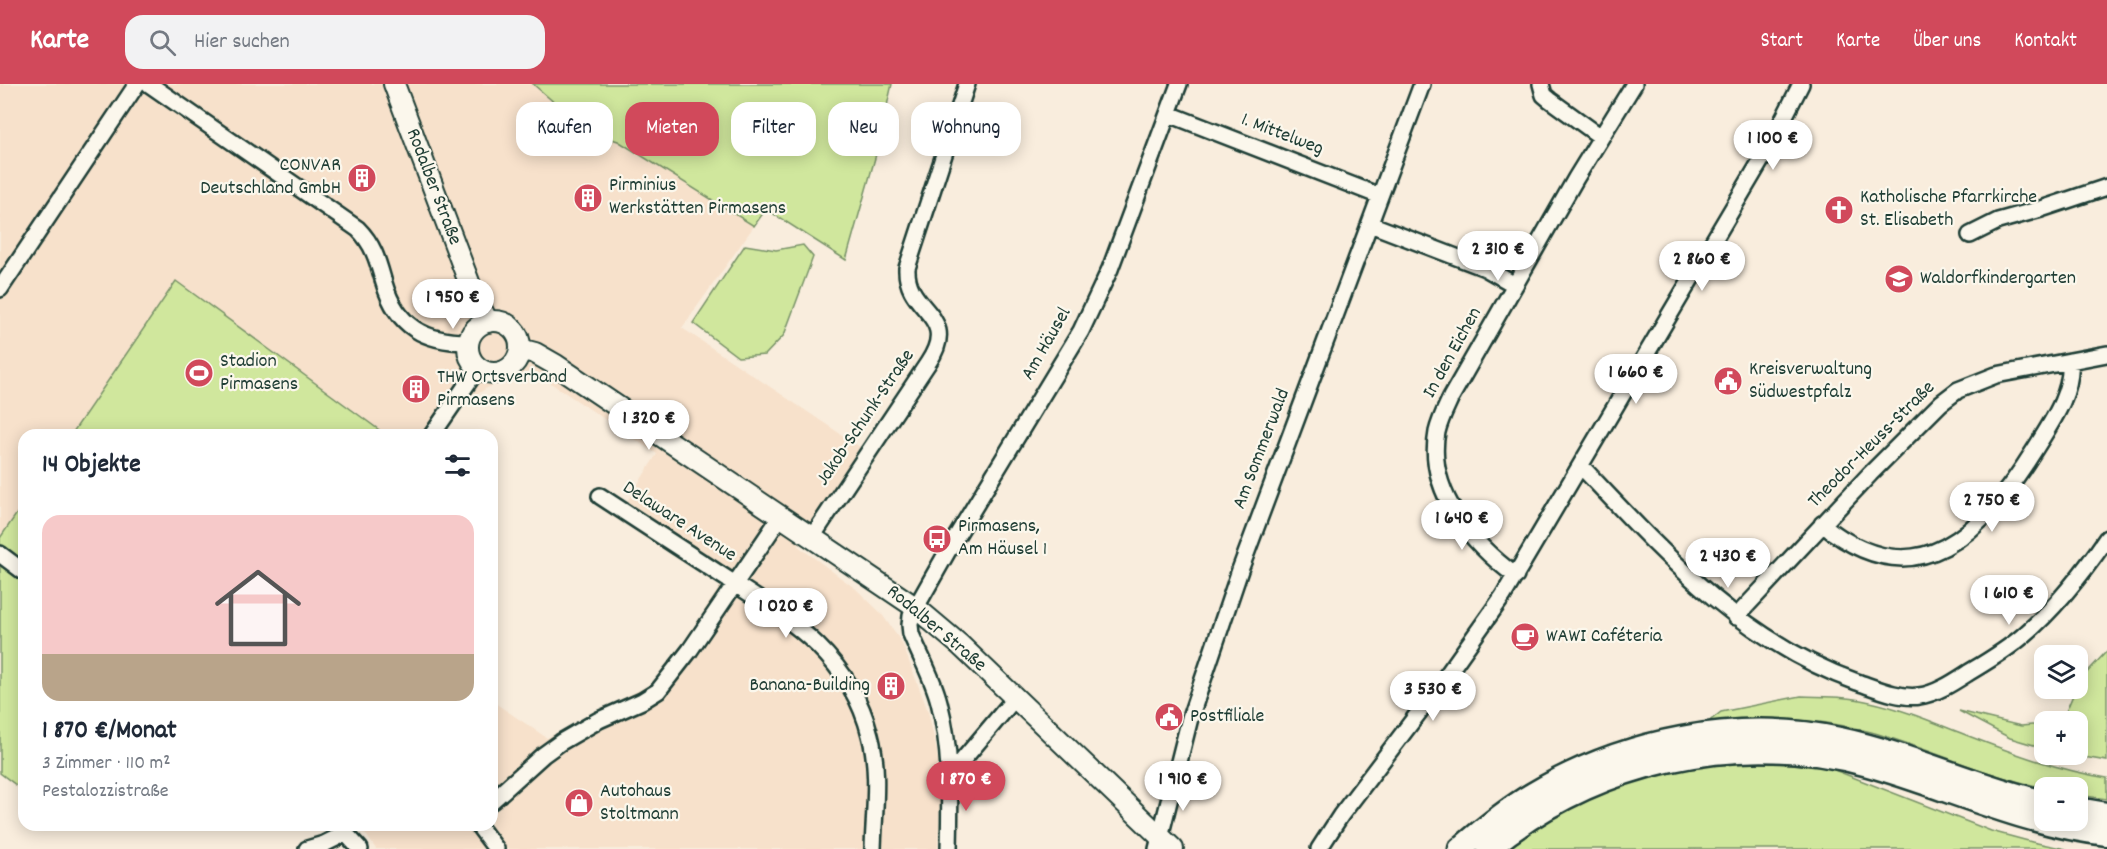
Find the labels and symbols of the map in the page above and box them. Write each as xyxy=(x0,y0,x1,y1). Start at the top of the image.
street label: 1. Mittelweg xyxy=(1237,106,1327,164)
pin: 1 100 € xyxy=(1718,120,1828,171)
street label: Rodalber Straße xyxy=(398,125,468,250)
place label: CONVAR Deutschland GmbH xyxy=(200,152,341,203)
building icon: CONVAR Deutschland GmbH xyxy=(346,162,378,194)
place label: Pirminius Werkstätten Pirmasens xyxy=(609,172,786,223)
building icon: Pirminius Werkstätten Pirmasens xyxy=(572,182,604,214)
place label: Katholische Pfarrkirche St. Elisabeth xyxy=(1860,184,2037,235)
church icon: Katholische Pfarrkirche St. Elisabeth xyxy=(1823,194,1855,226)
pin: 2 310 € xyxy=(1443,231,1553,282)
pin: 2 860 € xyxy=(1647,241,1757,292)
school or university icon: Waldorfkindergarten xyxy=(1883,263,1915,295)
place label: Waldorfkindergarten xyxy=(1920,265,2076,293)
pin: 1 950 € xyxy=(398,279,508,330)
street label: Am Häusel xyxy=(1015,302,1079,386)
street label: In den Eichen xyxy=(1417,302,1489,404)
street label: Jakob-Schunk-Straße xyxy=(810,344,922,492)
place label: Stadion Pirmasens xyxy=(220,348,298,399)
pin: 1 660 € xyxy=(1581,354,1691,405)
place label: Kreisverwaltung Südwestpfalz xyxy=(1749,356,1872,407)
sports icon: Stadion Pirmasens xyxy=(183,357,215,389)
place label: THW Ortsverband Pirmasens xyxy=(437,364,567,415)
public building icon: Kreisverwaltung Südwestpfalz xyxy=(1712,365,1744,397)
building icon: THW Ortsverband Pirmasens xyxy=(400,373,432,405)
street label: Theodor-Heuss-Straße xyxy=(1802,375,1942,515)
street label: Am Sommerwald xyxy=(1226,385,1298,513)
pin: 1 320 € xyxy=(594,400,704,451)
street label: Delaware Avenue xyxy=(616,475,742,570)
pin: 2 750 € xyxy=(1937,482,2047,533)
pin: 1 640 € xyxy=(1407,500,1517,551)
place label: Pirmasens, Am Häusel 1 xyxy=(958,513,1047,564)
bus stop icon: Pirmasens, Am Häusel 1 xyxy=(921,523,953,555)
pin: 2 430 € xyxy=(1673,538,1783,589)
pin: 1 610 € xyxy=(1954,575,2064,626)
street label: Rodalber Straße xyxy=(880,579,992,679)
pin: 1 020 € xyxy=(731,588,841,639)
cafe icon: WAWI Caféteria xyxy=(1509,621,1541,653)
place label: WAWI Caféteria xyxy=(1546,623,1663,651)
building icon: Banana-Building xyxy=(875,670,907,702)
pin: 3 530 € xyxy=(1378,671,1488,722)
place label: Banana-Building xyxy=(750,672,870,700)
public building icon: Postfiliale xyxy=(1153,701,1185,733)
place label: Postfiliale xyxy=(1190,703,1265,731)
pin: 1 870 € xyxy=(911,761,1021,812)
pin: 1 910 € xyxy=(1128,761,1238,812)
place label: Autohaus Stoltmann xyxy=(600,778,679,829)
shop icon: Autohaus Stoltmann xyxy=(563,787,595,819)

